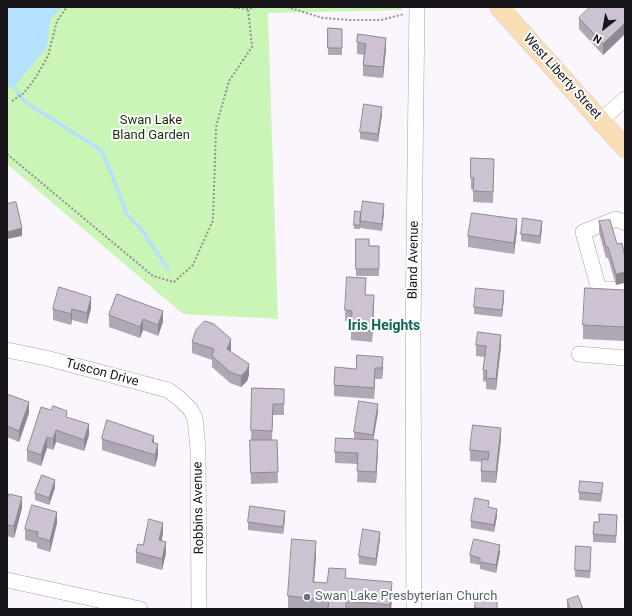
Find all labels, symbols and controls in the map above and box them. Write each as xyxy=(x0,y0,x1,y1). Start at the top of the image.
north arrow xyxy=(584,8,624,48)
street label: West Liberty Street xyxy=(520,31,604,123)
text: N xyxy=(591,31,604,46)
park label: Swan Lake Bland Garden xyxy=(112,113,190,144)
street label: Bland Avenue xyxy=(406,221,422,299)
district label: Iris Heights xyxy=(348,318,420,334)
street label: Tuscon Drive xyxy=(64,356,140,390)
street label: Robbins Avenue xyxy=(190,461,208,555)
place label: Swan Lake Presbyterian Church xyxy=(315,589,497,605)
marker: Swan Lake Presbyterian Church xyxy=(302,592,312,602)

